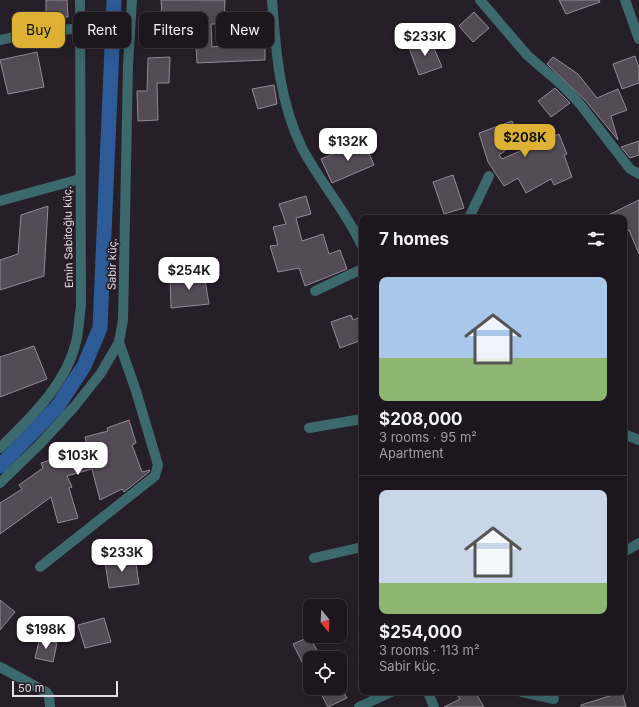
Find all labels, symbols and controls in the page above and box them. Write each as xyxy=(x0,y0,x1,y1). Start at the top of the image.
chip: Buy xyxy=(12,12,65,48)
chip: Rent xyxy=(73,12,131,48)
chip: Filters xyxy=(139,12,208,48)
chip: New xyxy=(216,12,274,48)
pin: $233K xyxy=(397,23,453,57)
text: $233K xyxy=(404,28,446,44)
pin: $208K xyxy=(497,124,553,158)
pin: $132K xyxy=(320,128,376,162)
text: $208K xyxy=(503,129,547,145)
text: $132K xyxy=(328,133,368,149)
street label: Emin Sabitoğlu küç. xyxy=(60,186,76,288)
icon: filters xyxy=(585,228,607,250)
text: 7 homes xyxy=(379,229,449,249)
street label: Sabir küç. xyxy=(105,238,119,290)
pin: $254K xyxy=(161,257,217,291)
text: $254K xyxy=(167,262,211,278)
icon: home xyxy=(457,303,529,375)
text: $208,000 xyxy=(379,409,463,429)
text: 3 rooms · 95 m² xyxy=(379,429,477,445)
pin: $103K xyxy=(50,442,106,476)
text: Apartment xyxy=(379,445,444,461)
text: $103K xyxy=(58,447,98,463)
icon: home xyxy=(457,516,529,588)
pin: $233K xyxy=(94,539,150,573)
text: $233K xyxy=(101,544,143,560)
north arrow xyxy=(303,599,347,643)
map controls xyxy=(303,599,347,695)
pin: $198K xyxy=(18,616,74,650)
text: $198K xyxy=(26,621,66,637)
text: $254,000 xyxy=(379,622,462,642)
text: 3 rooms · 113 m² xyxy=(379,642,480,658)
button: locate xyxy=(303,651,347,695)
text: Sabir küç. xyxy=(379,658,440,674)
scale bar xyxy=(12,679,118,698)
text: 50 m xyxy=(18,681,44,695)

